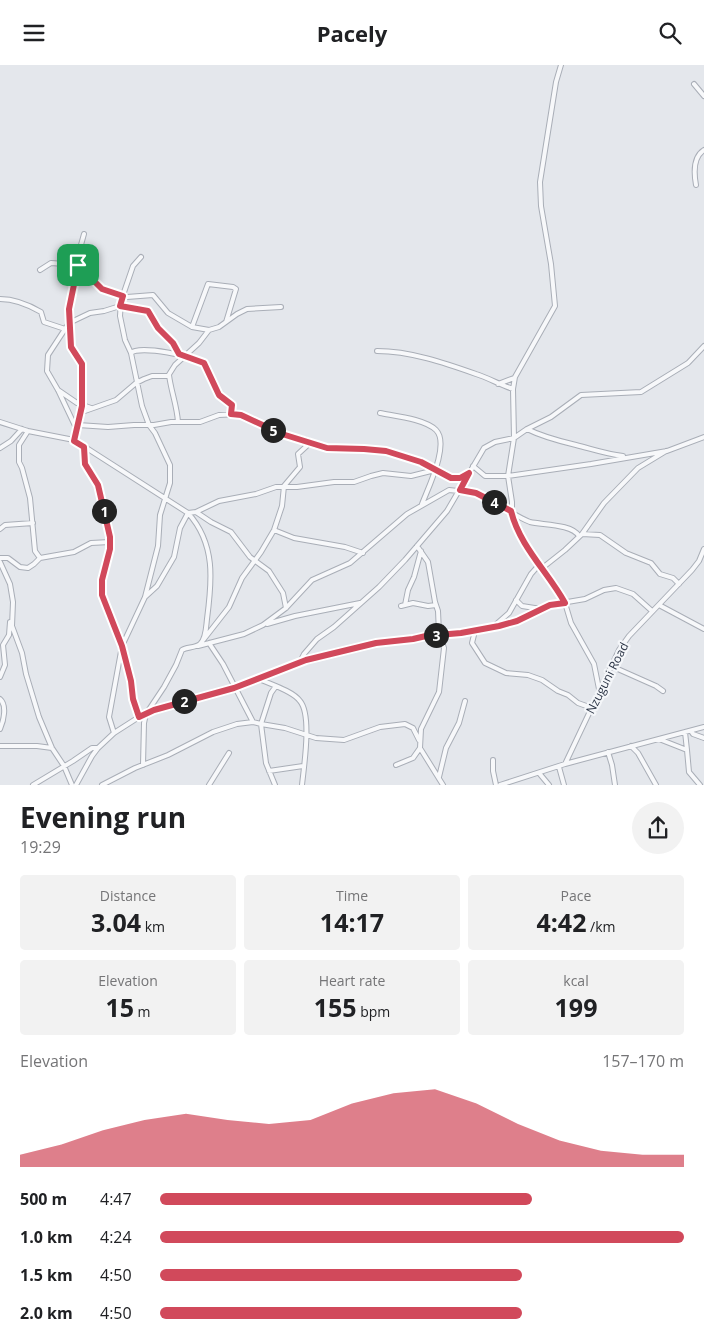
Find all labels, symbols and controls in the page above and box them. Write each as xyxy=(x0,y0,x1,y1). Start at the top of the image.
text: Pacely xyxy=(317,18,387,48)
icon: menu xyxy=(20,19,48,47)
icon: search xyxy=(656,19,684,47)
pin xyxy=(57,244,99,286)
icon: arrive xyxy=(64,251,92,279)
pin: 5 xyxy=(260,417,286,443)
text: 5 xyxy=(269,421,278,440)
pin: 4 xyxy=(482,489,506,515)
text: 4 xyxy=(490,493,499,512)
pin: 1 xyxy=(92,499,116,523)
text: 1 xyxy=(100,502,109,521)
pin: 3 xyxy=(424,623,448,647)
text: 3 xyxy=(432,626,441,645)
street label: Nzuguni Road xyxy=(582,639,632,717)
pin: 2 xyxy=(172,689,196,713)
text: 2 xyxy=(180,692,189,711)
text: Evening run xyxy=(20,798,186,836)
button: share xyxy=(632,802,684,854)
text: 19:29 xyxy=(20,836,61,858)
text: Distance xyxy=(100,886,156,905)
text: Time xyxy=(336,886,368,905)
text: Pace xyxy=(561,886,591,905)
text: 3.04 xyxy=(91,905,141,939)
text: 14:17 xyxy=(320,905,384,939)
text: 4:42 xyxy=(536,905,586,939)
text: km xyxy=(141,917,165,936)
text: /km xyxy=(586,917,616,936)
text: Elevation xyxy=(98,971,158,990)
text: Heart rate xyxy=(319,971,385,990)
text: kcal xyxy=(563,971,589,990)
text: 15 xyxy=(105,990,134,1024)
text: 155 xyxy=(314,990,357,1024)
text: 199 xyxy=(555,990,597,1024)
text: m xyxy=(134,1002,151,1021)
text: bpm xyxy=(357,1002,390,1021)
text: Elevation xyxy=(20,1050,88,1072)
text: 157–170 m xyxy=(602,1050,684,1072)
text: 500 m xyxy=(20,1188,67,1210)
text: 4:47 xyxy=(100,1188,132,1210)
text: 1.0 km xyxy=(20,1226,73,1248)
text: 4:24 xyxy=(100,1226,132,1248)
text: 1.5 km xyxy=(20,1264,73,1286)
text: 4:50 xyxy=(100,1264,132,1286)
text: 2.0 km xyxy=(20,1302,73,1324)
text: 4:50 xyxy=(100,1302,132,1324)

